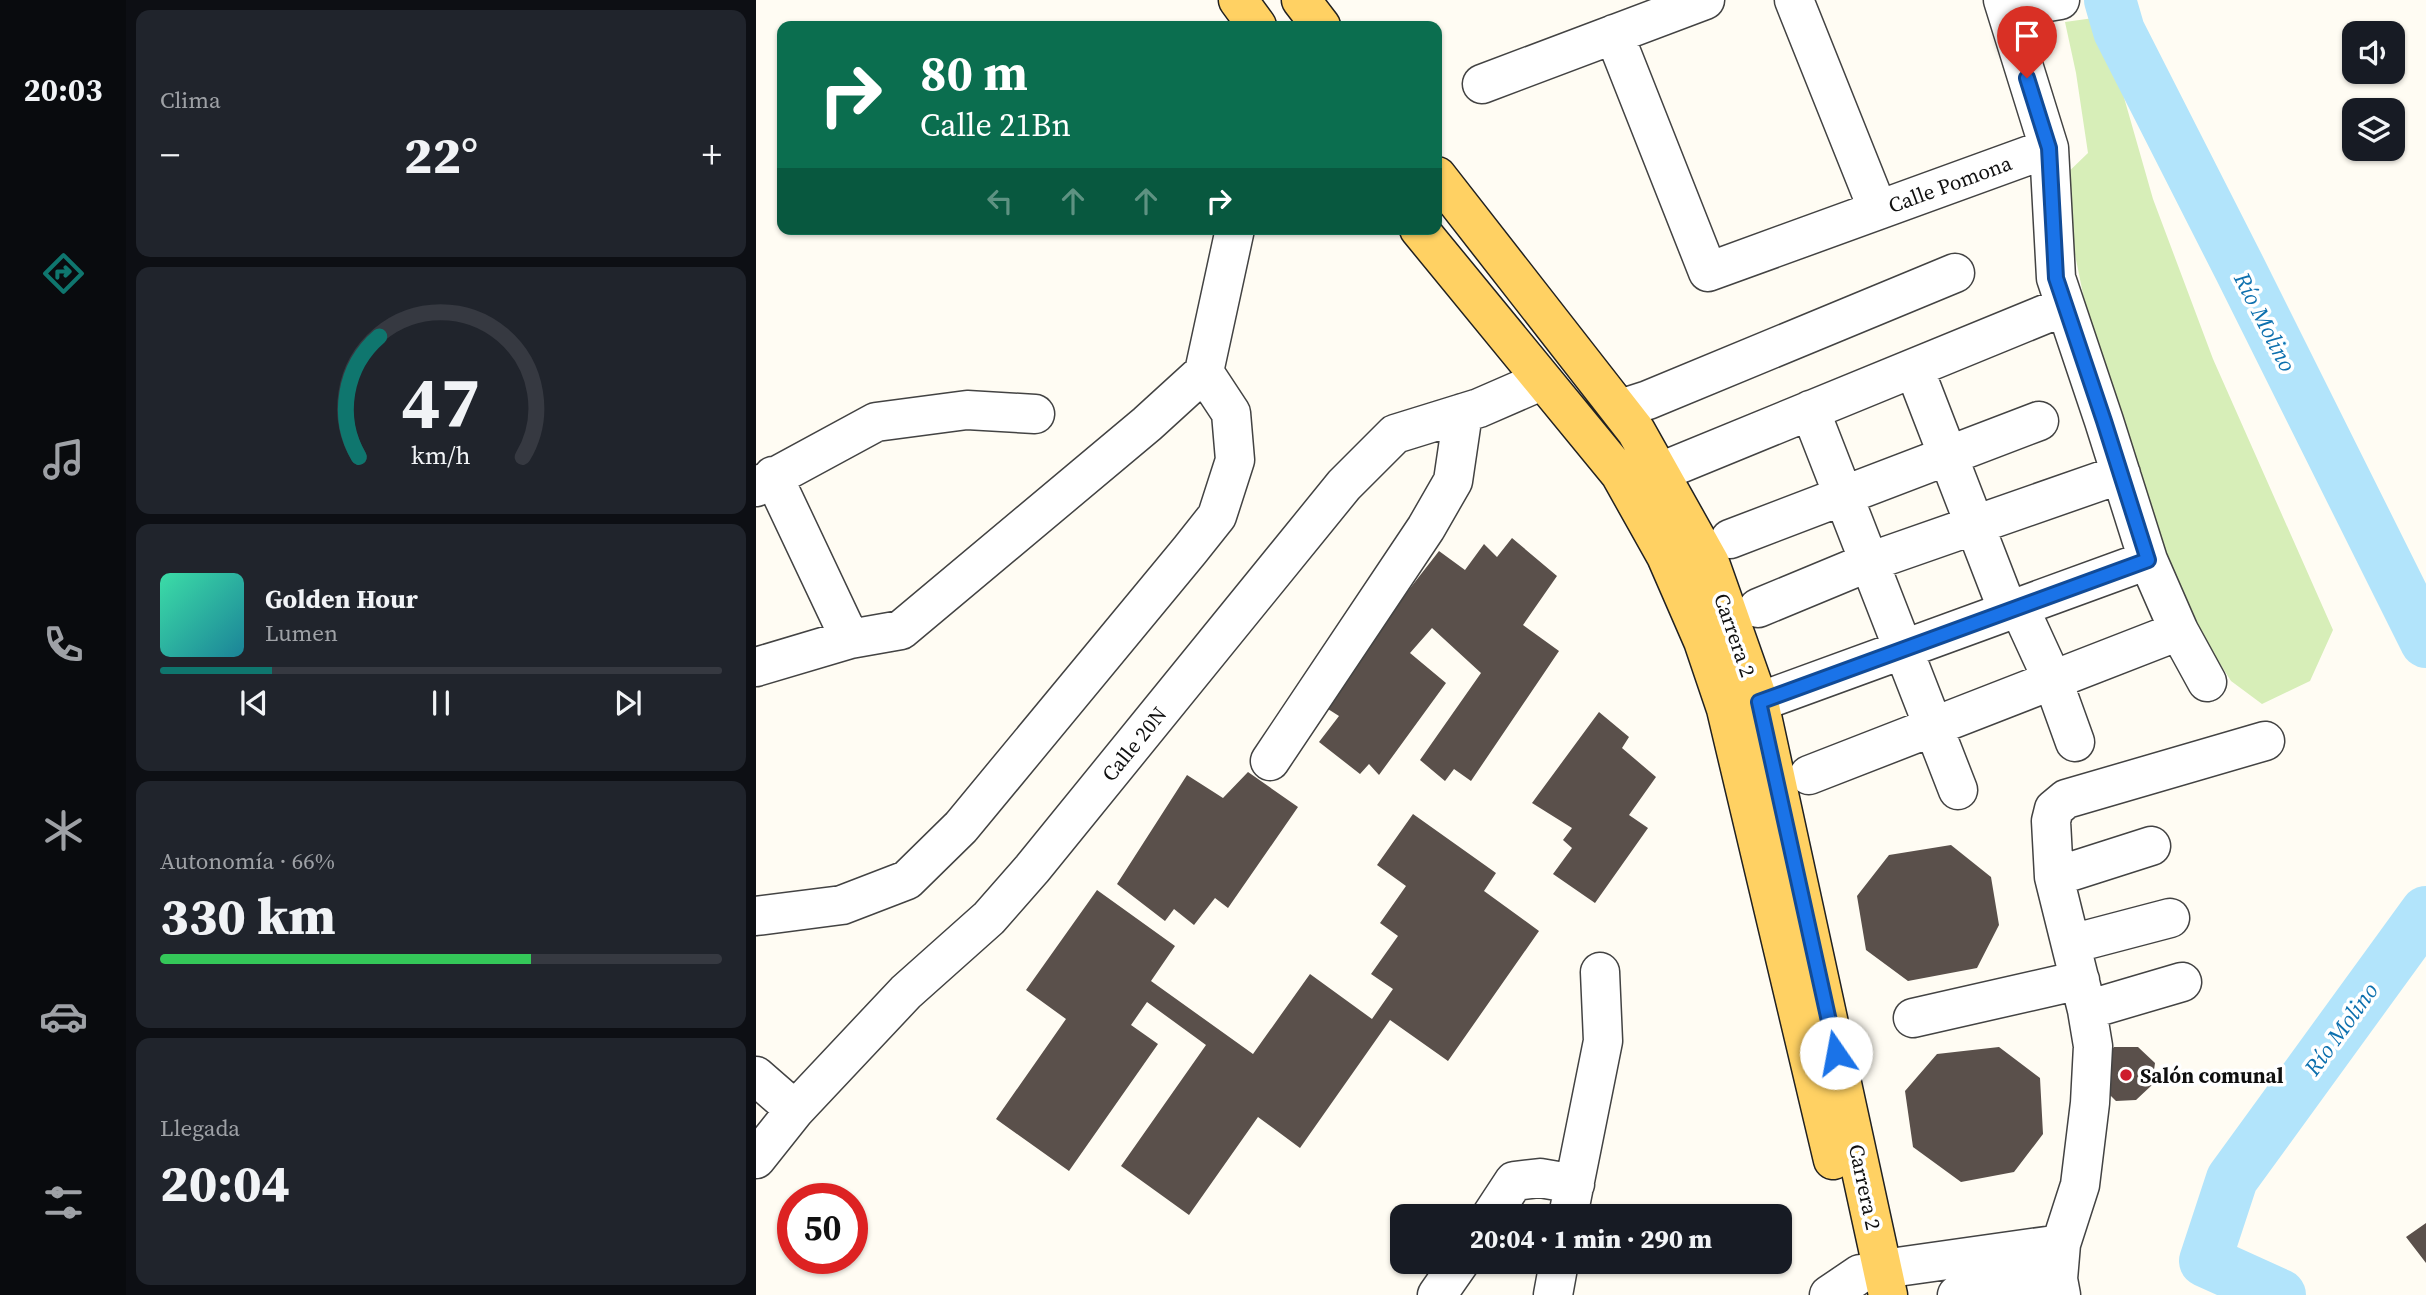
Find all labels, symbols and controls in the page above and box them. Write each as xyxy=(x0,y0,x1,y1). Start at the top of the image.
pin xyxy=(1997,6,2057,78)
icon: arrive xyxy=(2008,17,2046,55)
map controls xyxy=(2342,21,2405,161)
button: sound xyxy=(2342,21,2405,84)
text: 80 m xyxy=(920,39,1028,106)
icon: right xyxy=(805,49,896,140)
text: 20:03 xyxy=(24,68,102,112)
text: Clima xyxy=(160,84,221,116)
button: layers xyxy=(2342,98,2405,161)
text: Calle 21Bn xyxy=(920,103,1071,147)
text: 22° xyxy=(404,119,478,190)
text: − xyxy=(160,129,180,181)
text: + xyxy=(702,129,722,181)
street label: Calle Pomona xyxy=(1884,148,2016,220)
icon: left xyxy=(981,182,1019,220)
icon: ahead xyxy=(1054,182,1092,220)
icon: ahead xyxy=(1127,182,1165,220)
icon: right xyxy=(1200,182,1238,220)
icon: directions xyxy=(39,249,88,298)
water label: Río Molino xyxy=(2226,266,2304,377)
text: 47 xyxy=(402,352,480,451)
icon: music xyxy=(39,435,88,484)
text: km/h xyxy=(411,437,471,471)
text: Golden Hour xyxy=(265,581,418,617)
street label: Carrera 2 xyxy=(1707,589,1763,681)
text: Lumen xyxy=(265,617,338,649)
icon: phone xyxy=(39,620,88,669)
icon: previous xyxy=(235,684,273,722)
icon: pause xyxy=(422,684,460,722)
icon: next xyxy=(609,684,647,722)
street label: Calle 20N xyxy=(1095,700,1173,788)
icon: climate xyxy=(39,806,88,855)
text: Autonomía · 66% xyxy=(160,845,335,877)
text: 330 km xyxy=(160,880,336,951)
water label: Río Molino xyxy=(2296,976,2386,1083)
icon: car xyxy=(39,992,88,1041)
position arrow xyxy=(1799,1016,1873,1090)
place label: Salón comunal xyxy=(2140,1061,2284,1090)
marker: Salón comunal xyxy=(2118,1067,2134,1083)
text: Llegada xyxy=(160,1112,240,1144)
street label: Carrera 2 xyxy=(1842,1142,1888,1232)
text: 20:04 xyxy=(160,1147,290,1218)
icon: filters xyxy=(39,1178,88,1227)
speed limit sign: 50 xyxy=(777,1183,868,1274)
text: 20:04 · 1 min · 290 m xyxy=(1470,1221,1712,1257)

